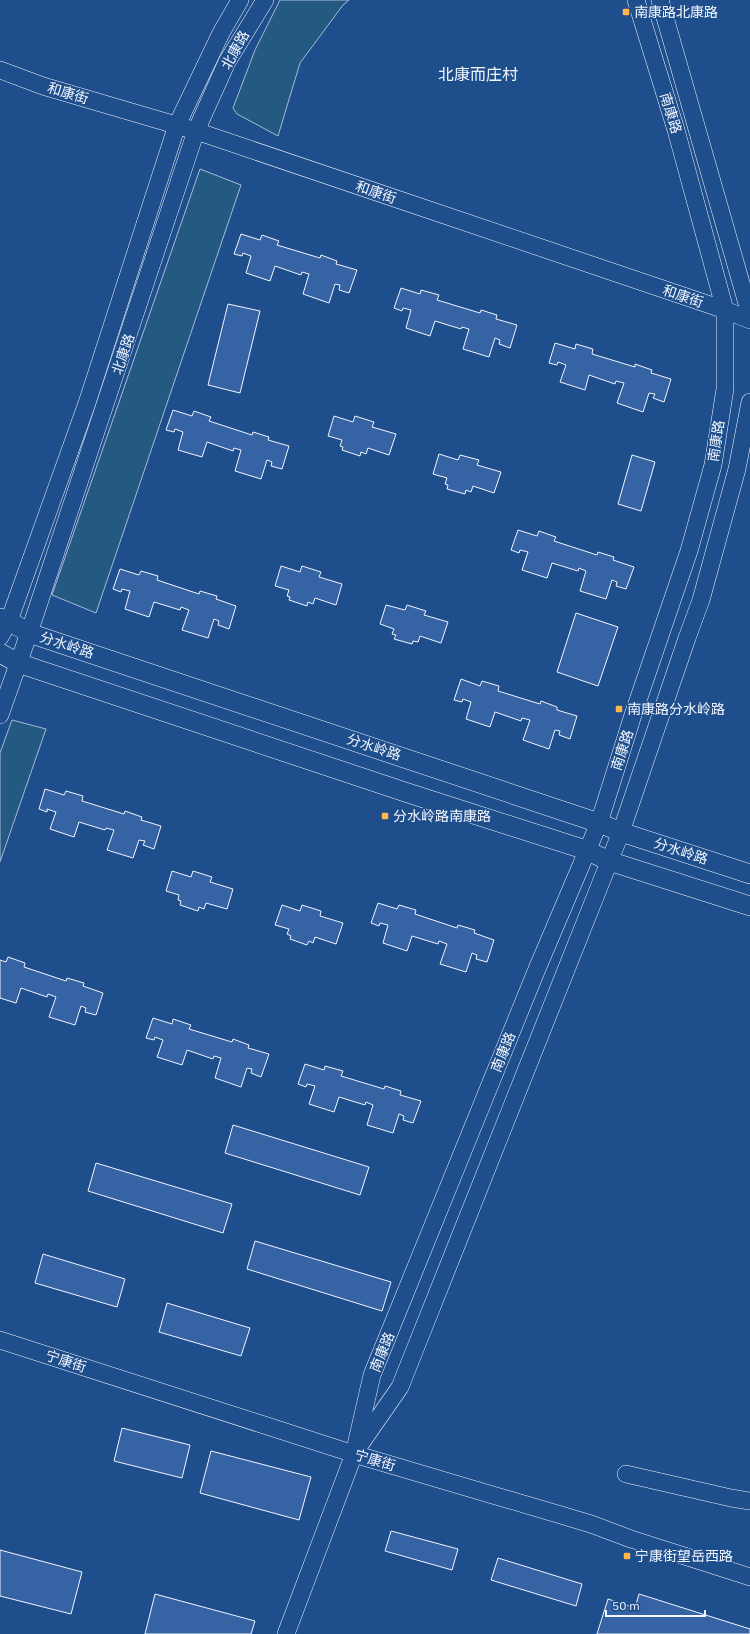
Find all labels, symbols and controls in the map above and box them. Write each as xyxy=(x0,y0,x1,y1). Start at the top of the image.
place label: 南康路北康路 xyxy=(634,3,718,21)
marker: 南康路北康路 xyxy=(621,7,631,17)
street label: 北康路 xyxy=(217,27,253,73)
district label: 北康而庄村 xyxy=(438,64,518,84)
street label: 和康街 xyxy=(45,78,91,108)
street label: 南康路 xyxy=(656,90,686,136)
street label: 和康街 xyxy=(353,177,399,207)
street label: 和康街 xyxy=(660,281,706,311)
street label: 北康路 xyxy=(108,331,138,377)
street label: 南康路 xyxy=(704,419,728,463)
street label: 分水岭路 xyxy=(38,628,96,662)
place label: 南康路分水岭路 xyxy=(627,700,725,718)
marker: 南康路分水岭路 xyxy=(614,704,624,714)
street label: 南康路 xyxy=(607,727,637,773)
street label: 分水岭路 xyxy=(345,730,403,764)
place label: 分水岭路南康路 xyxy=(393,807,491,825)
marker: 分水岭路南康路 xyxy=(380,811,390,821)
street label: 分水岭路 xyxy=(652,834,710,868)
street label: 南康路 xyxy=(487,1029,519,1075)
street label: 南康路 xyxy=(366,1329,398,1375)
street label: 宁康街 xyxy=(43,1346,89,1376)
street label: 宁康街 xyxy=(352,1445,398,1475)
place label: 宁康街望岳西路 xyxy=(635,1547,733,1565)
marker: 宁康街望岳西路 xyxy=(622,1551,632,1561)
scale bar xyxy=(606,1592,705,1618)
text: 50 m xyxy=(612,1598,640,1613)

